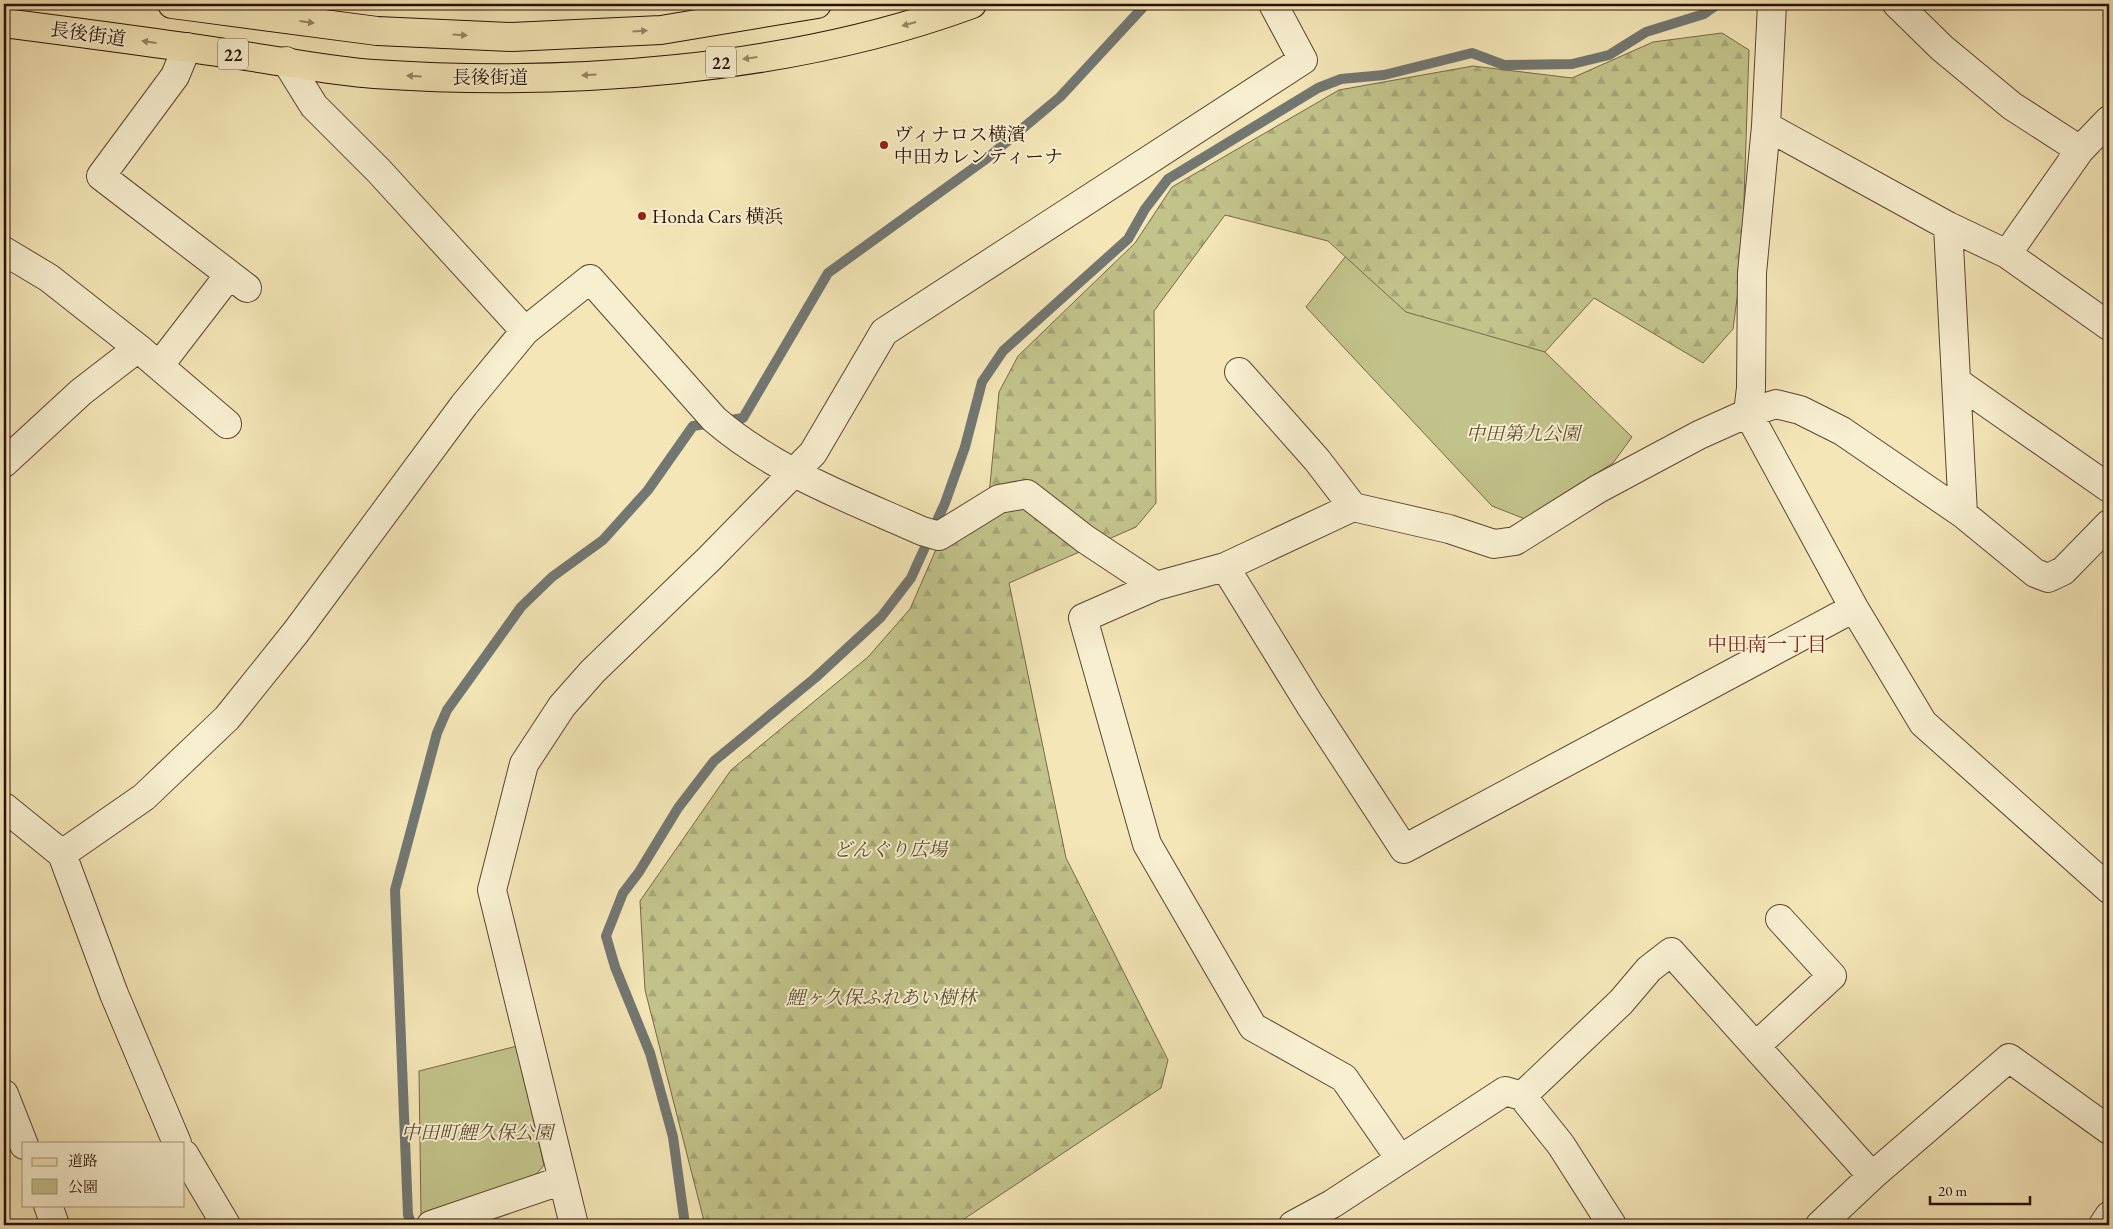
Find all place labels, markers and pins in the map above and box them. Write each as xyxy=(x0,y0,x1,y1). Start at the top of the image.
place label: ヴィナロス横濱 中田カレンティーナ xyxy=(894,122,1063,169)
marker: ヴィナロス横濱 中田カレンティーナ xyxy=(878,139,890,151)
place label: Honda Cars 横浜 xyxy=(652,204,783,229)
marker: Honda Cars 横浜 xyxy=(636,210,648,222)

